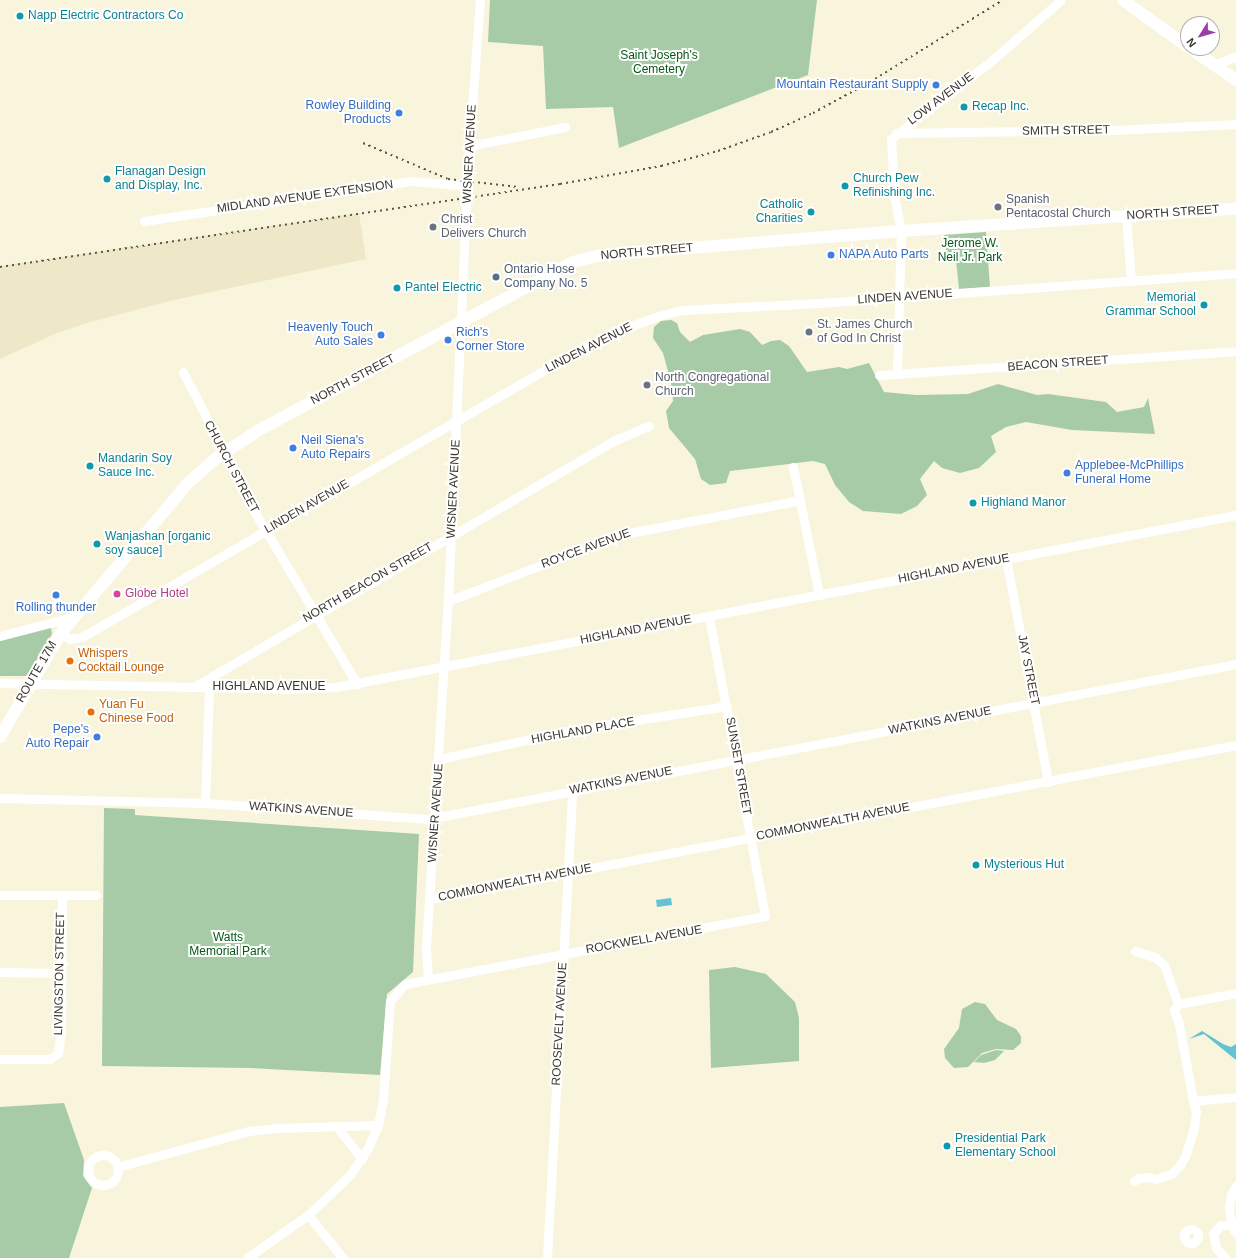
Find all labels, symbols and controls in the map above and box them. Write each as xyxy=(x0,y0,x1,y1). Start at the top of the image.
place label: Napp Electric Contractors Co xyxy=(28,9,183,23)
marker: Napp Electric Contractors Co xyxy=(15,11,25,21)
north arrow xyxy=(1180,16,1220,56)
text: N xyxy=(1184,36,1198,49)
park label: Saint Joseph's Cemetery xyxy=(620,49,698,77)
street label: LOW AVENUE xyxy=(905,69,977,129)
place label: Mountain Restaurant Supply xyxy=(777,78,928,92)
marker: Mountain Restaurant Supply xyxy=(931,80,941,90)
place label: Rowley Building Products xyxy=(306,99,391,127)
place label: Recap Inc. xyxy=(972,100,1029,114)
marker: Recap Inc. xyxy=(959,102,969,112)
street label: WISNER AVENUE xyxy=(460,104,480,204)
marker: Rowley Building Products xyxy=(394,108,404,118)
street label: SMITH STREET xyxy=(1022,123,1110,139)
place label: Flanagan Design and Display, Inc. xyxy=(115,165,206,193)
place label: Church Pew Refinishing Inc. xyxy=(853,172,935,200)
marker: Flanagan Design and Display, Inc. xyxy=(102,174,112,184)
street label: MIDLAND AVENUE EXTENSION xyxy=(216,177,394,217)
marker: Church Pew Refinishing Inc. xyxy=(840,181,850,191)
place label: Spanish Pentacostal Church xyxy=(1006,193,1111,221)
place label: Catholic Charities xyxy=(756,198,803,226)
marker: Spanish Pentacostal Church xyxy=(993,202,1003,212)
street label: NORTH STREET xyxy=(1126,203,1220,223)
marker: Catholic Charities xyxy=(806,207,816,217)
place label: Christ Delivers Church xyxy=(441,213,526,241)
marker: Christ Delivers Church xyxy=(428,222,438,232)
park label: Jerome W. Neil Jr. Park xyxy=(938,237,1002,265)
street label: NORTH STREET xyxy=(600,241,694,263)
place label: NAPA Auto Parts xyxy=(839,248,930,262)
marker: NAPA Auto Parts xyxy=(826,250,836,260)
place label: Ontario Hose Company No. 5 xyxy=(504,263,587,291)
marker: Ontario Hose Company No. 5 xyxy=(491,272,501,282)
place label: Pantel Electric xyxy=(405,281,482,295)
marker: Pantel Electric xyxy=(392,283,402,293)
street label: LINDEN AVENUE xyxy=(857,286,953,308)
place label: Memorial Grammar School xyxy=(1105,291,1196,319)
marker: Memorial Grammar School xyxy=(1199,300,1209,310)
place label: St. James Church of God In Christ xyxy=(817,318,912,346)
street label: LINDEN AVENUE xyxy=(543,320,635,376)
place label: Heavenly Touch Auto Sales xyxy=(288,321,373,349)
place label: Rich's Corner Store xyxy=(456,326,525,354)
marker: St. James Church of God In Christ xyxy=(804,327,814,337)
marker: Heavenly Touch Auto Sales xyxy=(376,330,386,340)
marker: Rich's Corner Store xyxy=(443,335,453,345)
street label: NORTH STREET xyxy=(309,352,397,408)
street label: BEACON STREET xyxy=(1007,353,1109,375)
place label: North Congregational Church xyxy=(655,371,769,399)
marker: North Congregational Church xyxy=(642,380,652,390)
street label: CHURCH STREET xyxy=(201,418,261,516)
place label: Neil Siena's Auto Repairs xyxy=(301,434,370,462)
street label: WISNER AVENUE xyxy=(444,439,464,539)
marker: Neil Siena's Auto Repairs xyxy=(288,443,298,453)
place label: Mandarin Soy Sauce Inc. xyxy=(98,452,172,480)
place label: Applebee-McPhillips Funeral Home xyxy=(1075,459,1184,487)
marker: Mandarin Soy Sauce Inc. xyxy=(85,461,95,471)
marker: Applebee-McPhillips Funeral Home xyxy=(1062,468,1072,478)
street label: LINDEN AVENUE xyxy=(262,477,352,537)
place label: Highland Manor xyxy=(981,496,1066,510)
marker: Highland Manor xyxy=(968,498,978,508)
street label: ROYCE AVENUE xyxy=(539,526,633,572)
place label: Wanjashan [organic soy sauce] xyxy=(105,530,211,558)
marker: Wanjashan [organic soy sauce] xyxy=(92,539,102,549)
street label: NORTH BEACON STREET xyxy=(301,540,435,626)
street label: HIGHLAND AVENUE xyxy=(897,551,1011,587)
place label: Globe Hotel xyxy=(125,587,188,601)
marker: Globe Hotel xyxy=(112,589,122,599)
marker: Rolling thunder xyxy=(51,590,61,600)
place label: Rolling thunder xyxy=(16,601,96,615)
street label: HIGHLAND AVENUE xyxy=(579,612,693,648)
street label: JAY STREET xyxy=(1014,633,1042,707)
street label: ROUTE 17M xyxy=(14,639,60,705)
place label: Whispers Cocktail Lounge xyxy=(78,647,164,675)
marker: Whispers Cocktail Lounge xyxy=(65,656,75,666)
street label: HIGHLAND AVENUE xyxy=(212,680,326,694)
place label: Yuan Fu Chinese Food xyxy=(99,698,174,726)
street label: WATKINS AVENUE xyxy=(887,704,993,738)
marker: Yuan Fu Chinese Food xyxy=(86,707,96,717)
street label: HIGHLAND PLACE xyxy=(530,715,636,747)
street label: SUNSET STREET xyxy=(722,716,754,816)
place label: Pepe's Auto Repair xyxy=(26,723,89,751)
marker: Pepe's Auto Repair xyxy=(92,732,102,742)
street label: WISNER AVENUE xyxy=(425,763,447,863)
street label: WATKINS AVENUE xyxy=(568,764,674,798)
street label: WATKINS AVENUE xyxy=(248,799,354,821)
street label: COMMONWEALTH AVENUE xyxy=(755,800,911,844)
place label: Mysterious Hut xyxy=(984,858,1064,872)
marker: Mysterious Hut xyxy=(971,860,981,870)
street label: COMMONWEALTH AVENUE xyxy=(437,861,593,905)
street label: LIVINGSTON STREET xyxy=(52,912,68,1036)
street label: ROCKWELL AVENUE xyxy=(584,923,704,957)
park label: Watts Memorial Park xyxy=(189,931,267,959)
street label: ROOSEVELT AVENUE xyxy=(550,962,570,1086)
place label: Presidential Park Elementary School xyxy=(955,1132,1056,1160)
marker: Presidential Park Elementary School xyxy=(942,1141,952,1151)

